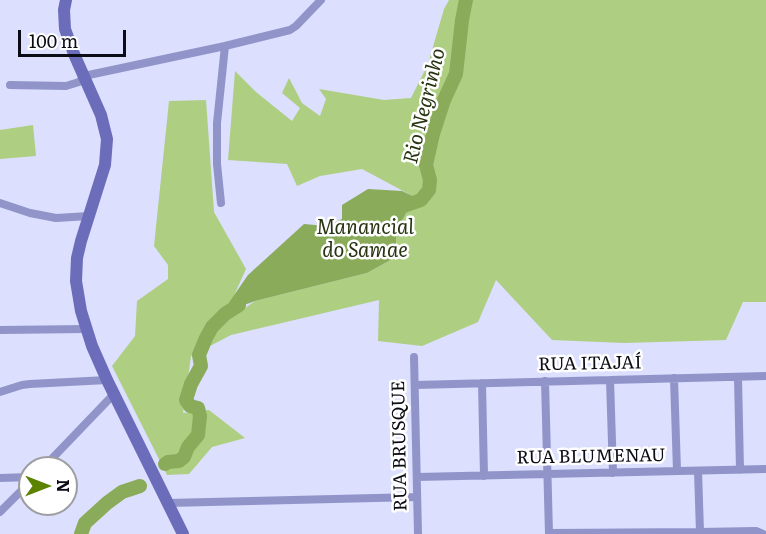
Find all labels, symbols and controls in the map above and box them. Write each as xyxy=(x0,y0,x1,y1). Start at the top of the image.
scale bar xyxy=(21,18,129,56)
text: 100 m xyxy=(29,27,78,54)
water label: Rio Negrinho xyxy=(399,46,451,166)
water label: Manancial do Samae xyxy=(316,216,414,263)
street label: RUA ITAJAÍ xyxy=(538,352,642,376)
street label: RUA BRUSQUE xyxy=(388,380,412,512)
street label: RUA BLUMENAU xyxy=(516,445,666,469)
north arrow xyxy=(18,456,78,516)
text: N xyxy=(52,479,76,493)

